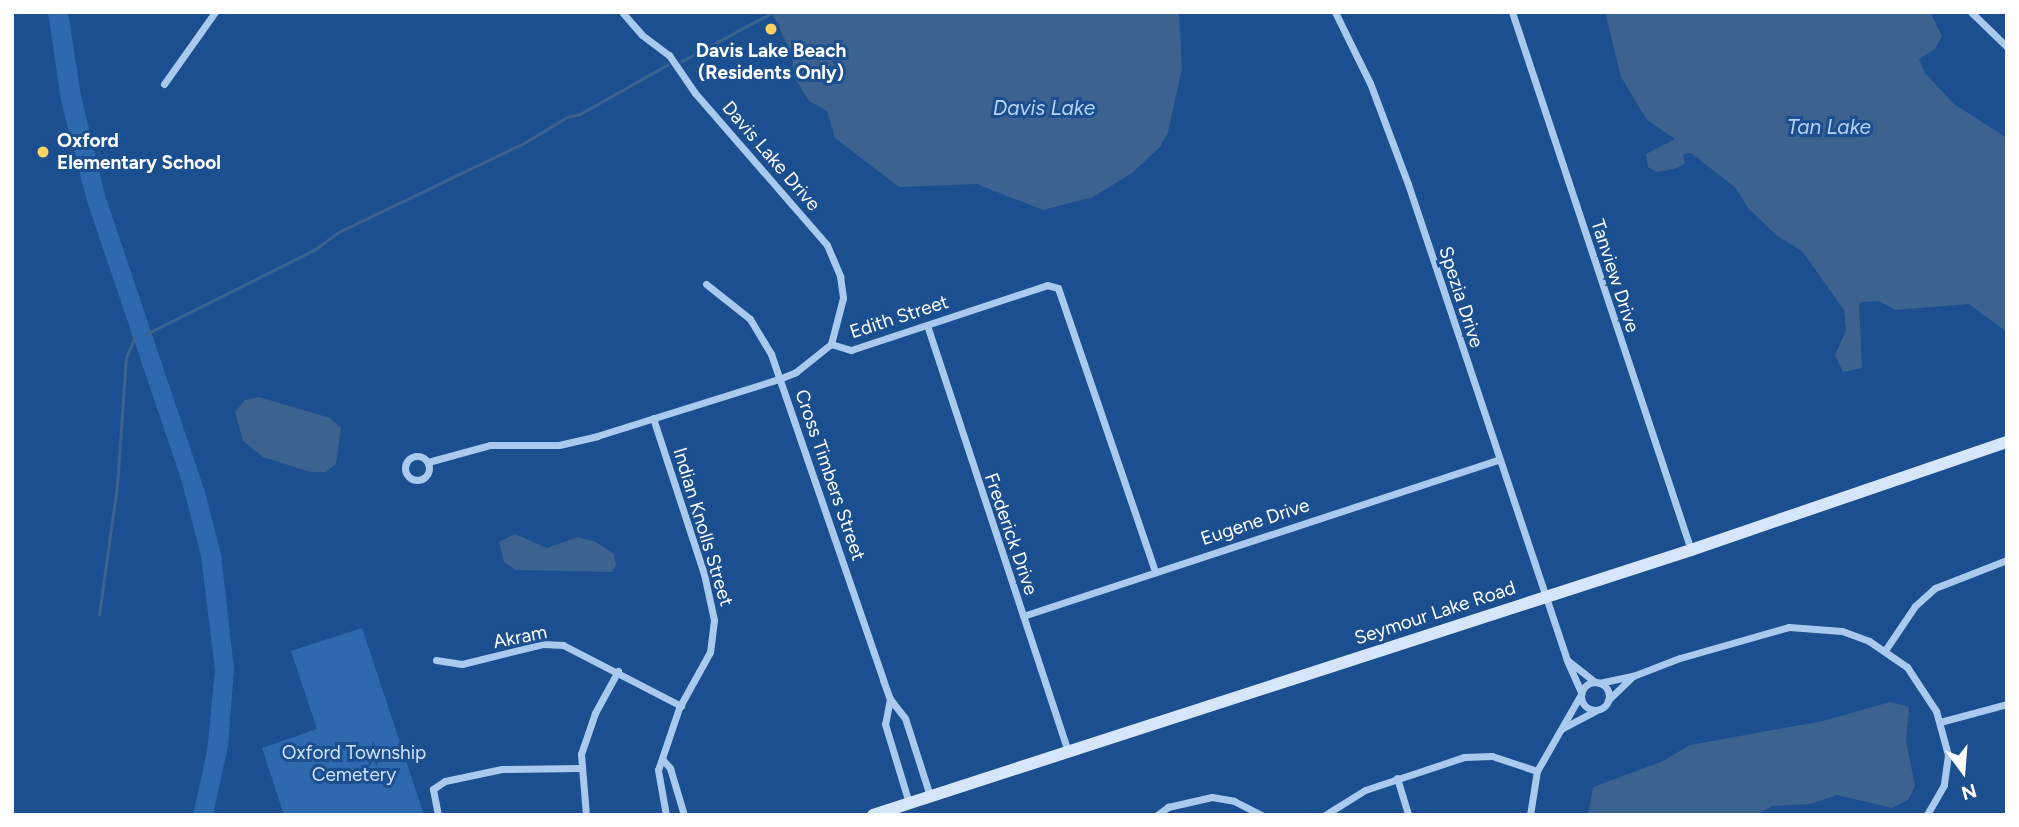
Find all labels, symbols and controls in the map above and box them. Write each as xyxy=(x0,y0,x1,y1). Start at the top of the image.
marker: Davis Lake Beach (Residents Only) xyxy=(763,21,779,37)
place label: Davis Lake Beach (Residents Only) xyxy=(696,40,846,84)
water label: Davis Lake xyxy=(993,95,1095,121)
street label: Davis Lake Drive xyxy=(717,96,825,216)
water label: Tan Lake xyxy=(1787,114,1871,140)
place label: Oxford Elementary School xyxy=(57,130,221,174)
marker: Oxford Elementary School xyxy=(35,144,51,160)
street label: Tanview Drive xyxy=(1586,217,1644,335)
street label: Spezia Drive xyxy=(1434,243,1488,351)
street label: Edith Street xyxy=(847,290,951,344)
street label: Cross Timbers Street xyxy=(790,387,870,563)
street label: Indian Knolls Street xyxy=(668,445,738,609)
street label: Frederick Drive xyxy=(979,470,1043,598)
street label: Eugene Drive xyxy=(1198,494,1312,550)
street label: Seymour Lake Road xyxy=(1352,576,1518,650)
street label: Akram xyxy=(491,621,549,653)
north arrow xyxy=(1928,736,1998,806)
park label: Oxford Township Cemetery xyxy=(282,742,426,786)
text: N xyxy=(1959,779,1979,805)

